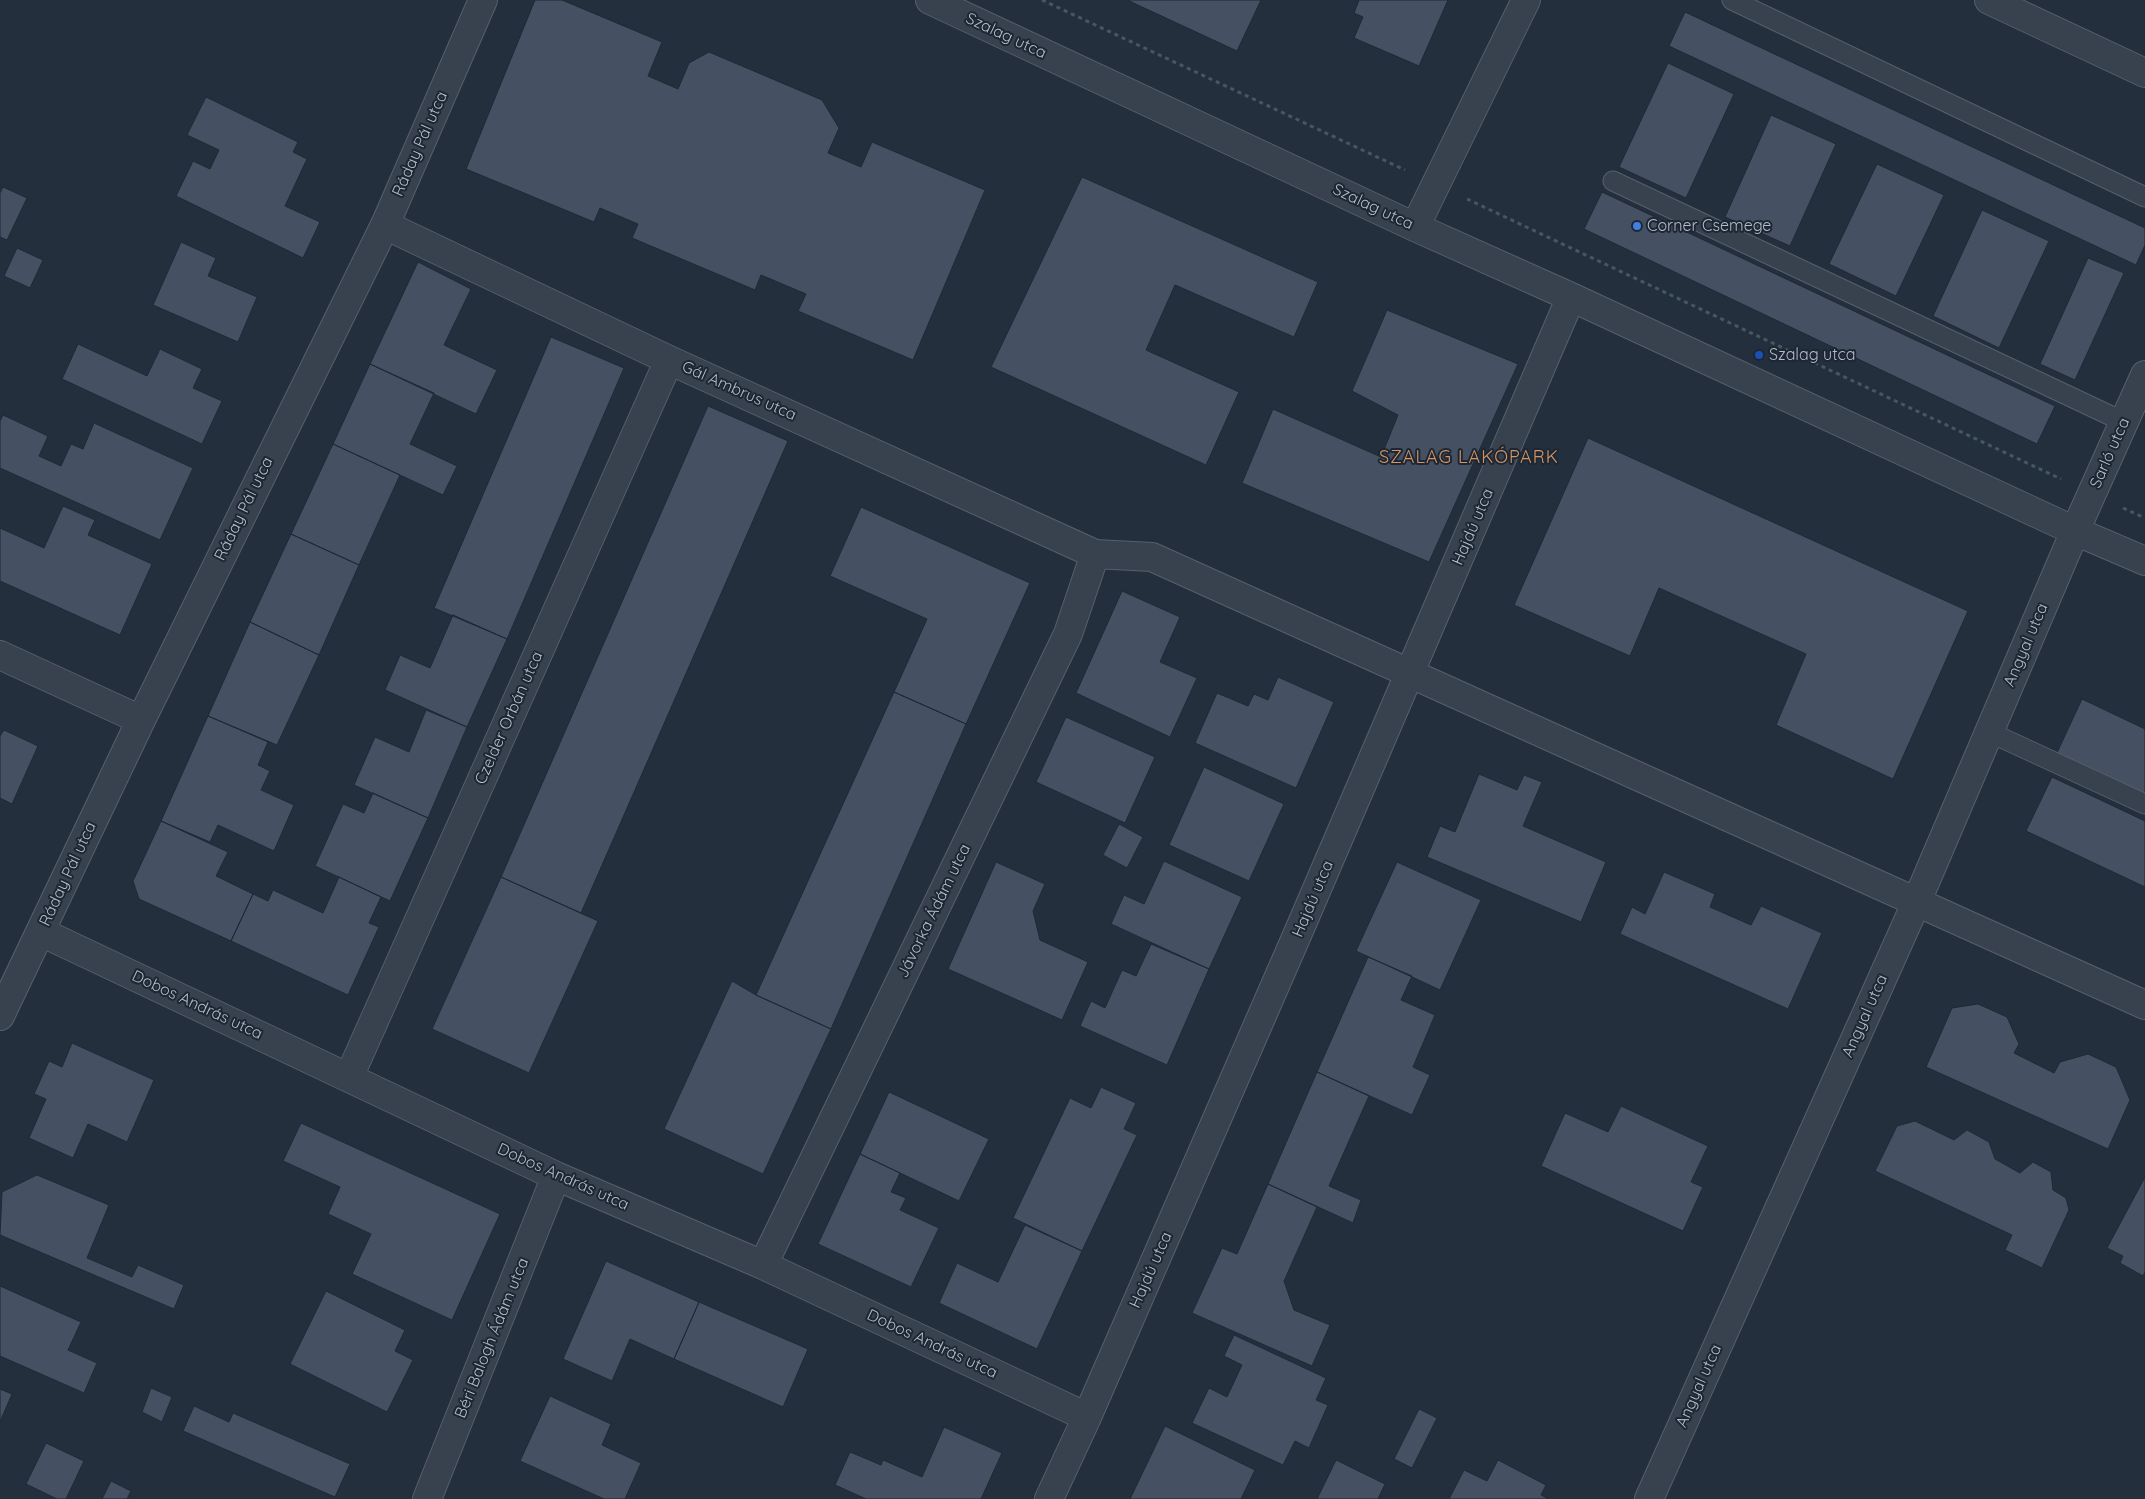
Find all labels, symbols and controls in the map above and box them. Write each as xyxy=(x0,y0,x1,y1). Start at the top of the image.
street label: Szalag utca xyxy=(963,9,1049,63)
street label: Ráday Pál utca xyxy=(388,88,452,200)
street label: Szalag utca xyxy=(1330,180,1416,234)
place label: Corner Csemege xyxy=(1647,216,1771,236)
marker: Corner Csemege xyxy=(1631,220,1643,232)
place label: Szalag utca xyxy=(1769,345,1856,365)
marker: Szalag utca xyxy=(1753,349,1765,361)
street label: Gál Ambrus utca xyxy=(679,357,799,425)
street label: Sarló utca xyxy=(2086,415,2134,491)
district label: SZALAG LAKÓPARK xyxy=(1377,447,1561,469)
street label: Ráday Pál utca xyxy=(211,454,277,564)
street label: Hajdú utca xyxy=(1448,486,1498,568)
street label: Angyal utca xyxy=(2000,600,2052,690)
street label: Czelder Orbán utca xyxy=(471,648,547,788)
street label: Ráday Pál utca xyxy=(35,819,101,929)
street label: Jávorka Ádám utca xyxy=(893,841,975,981)
street label: Hajdú utca xyxy=(1288,858,1338,940)
street label: Dobos András utca xyxy=(129,966,265,1044)
street label: Angyal utca xyxy=(1838,972,1892,1060)
street label: Dobos András utca xyxy=(494,1139,632,1215)
street label: Hajdú utca xyxy=(1126,1229,1176,1311)
street label: Béri Balogh Ádám utca xyxy=(451,1255,533,1421)
street label: Dobos András utca xyxy=(864,1305,1000,1383)
street label: Angyal utca xyxy=(1672,1342,1726,1430)

